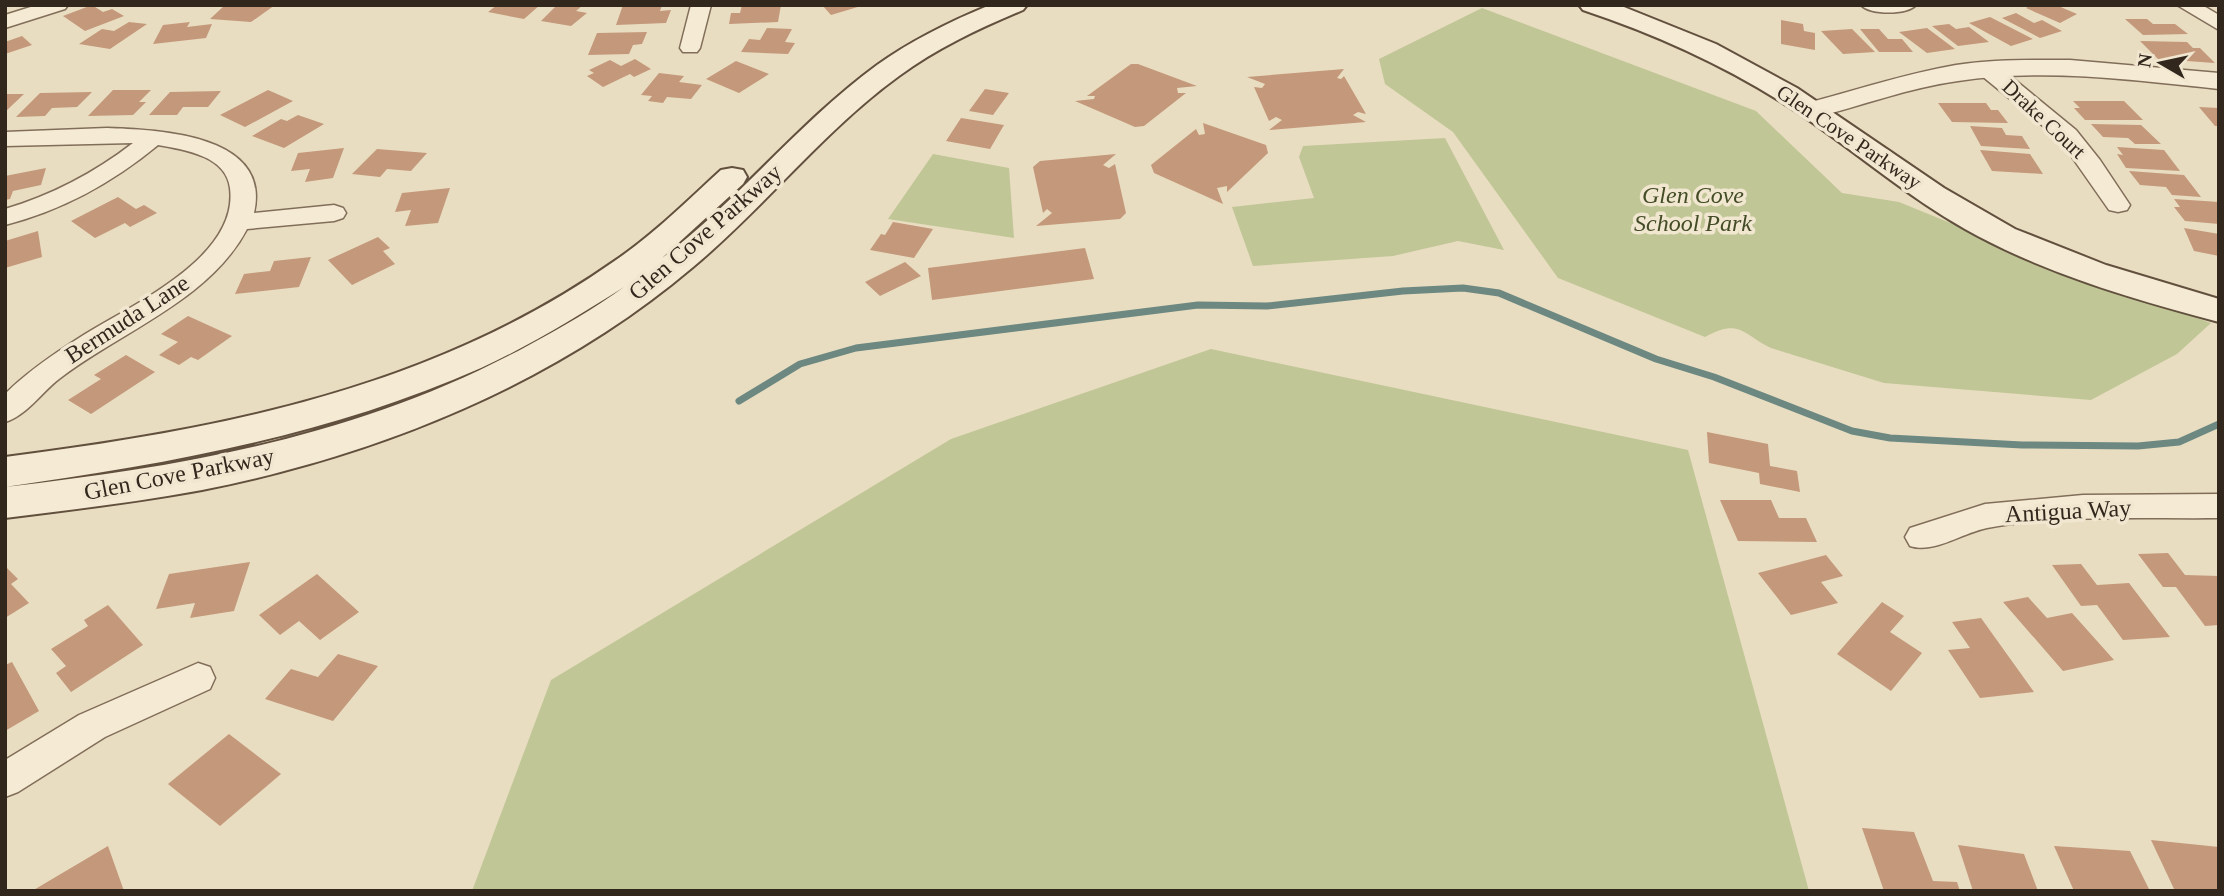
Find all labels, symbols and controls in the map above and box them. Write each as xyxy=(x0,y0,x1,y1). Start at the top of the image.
north arrow xyxy=(2126,28,2196,98)
text: N xyxy=(2133,52,2156,69)
street label: Drake Court xyxy=(1998,75,2090,163)
street label: Glen Cove Parkway xyxy=(1772,80,1926,195)
street label: Glen Cove Parkway xyxy=(624,159,786,305)
park label: Glen Cove School Park xyxy=(1634,182,1752,236)
street label: Bermuda Lane xyxy=(60,269,194,369)
street label: Glen Cove Parkway xyxy=(82,443,276,505)
street label: Antigua Way xyxy=(2004,495,2132,527)

